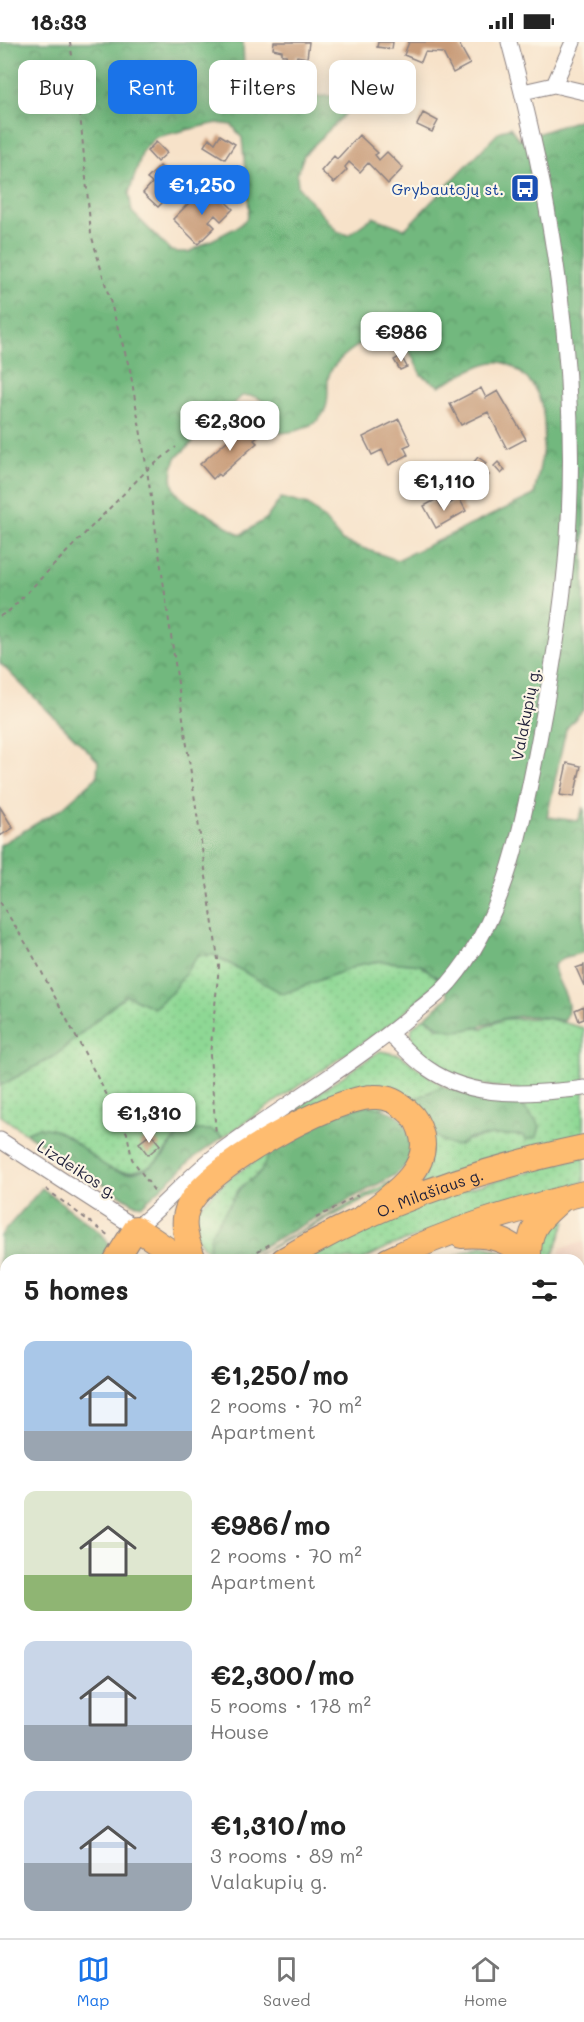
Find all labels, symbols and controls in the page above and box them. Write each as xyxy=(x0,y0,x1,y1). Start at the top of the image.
text: 18:33 xyxy=(30,7,87,36)
chip: Buy xyxy=(18,60,96,114)
chip: Rent xyxy=(108,60,197,114)
chip: Filters xyxy=(209,60,317,114)
chip: New xyxy=(329,60,416,114)
pin: €1,250 xyxy=(153,165,251,216)
text: €1,250 xyxy=(169,171,235,197)
bus stop icon: Grybautojų st. xyxy=(509,172,541,204)
place label: Grybautojų st. xyxy=(392,178,504,199)
pin: €986 xyxy=(365,312,437,363)
text: €986 xyxy=(375,318,427,344)
pin: €2,300 xyxy=(181,401,279,452)
text: €2,300 xyxy=(194,407,266,433)
pin: €1,110 xyxy=(395,461,493,512)
text: €1,110 xyxy=(413,467,475,493)
street label: Valakupių g. xyxy=(506,666,544,762)
pin: €1,310 xyxy=(100,1093,198,1144)
text: €1,310 xyxy=(117,1099,181,1125)
street label: Lizdeikos g. xyxy=(34,1135,122,1203)
street label: O. Milašiaus g. xyxy=(373,1163,486,1221)
text: 5 homes xyxy=(24,1273,129,1307)
icon: filters xyxy=(528,1274,561,1307)
text: €1,250/mo xyxy=(210,1358,349,1392)
icon: home xyxy=(72,1365,144,1437)
text: 2 rooms · 70 m² xyxy=(210,1392,362,1418)
text: Apartment xyxy=(210,1418,316,1444)
text: €986/mo xyxy=(210,1508,330,1542)
icon: home xyxy=(72,1515,144,1587)
text: 2 rooms · 70 m² xyxy=(210,1542,362,1568)
text: Apartment xyxy=(210,1568,316,1594)
text: €2,300/mo xyxy=(210,1658,354,1692)
icon: home xyxy=(72,1665,144,1737)
text: 5 rooms · 178 m² xyxy=(210,1692,371,1718)
text: House xyxy=(210,1718,269,1744)
text: €1,310/mo xyxy=(210,1808,346,1842)
icon: home xyxy=(72,1815,144,1887)
text: 3 rooms · 89 m² xyxy=(210,1842,363,1868)
text: Valakupių g. xyxy=(210,1868,328,1894)
tab: Map xyxy=(77,1953,110,2010)
tab: Saved xyxy=(263,1953,310,2010)
tab: Home xyxy=(464,1953,507,2010)

